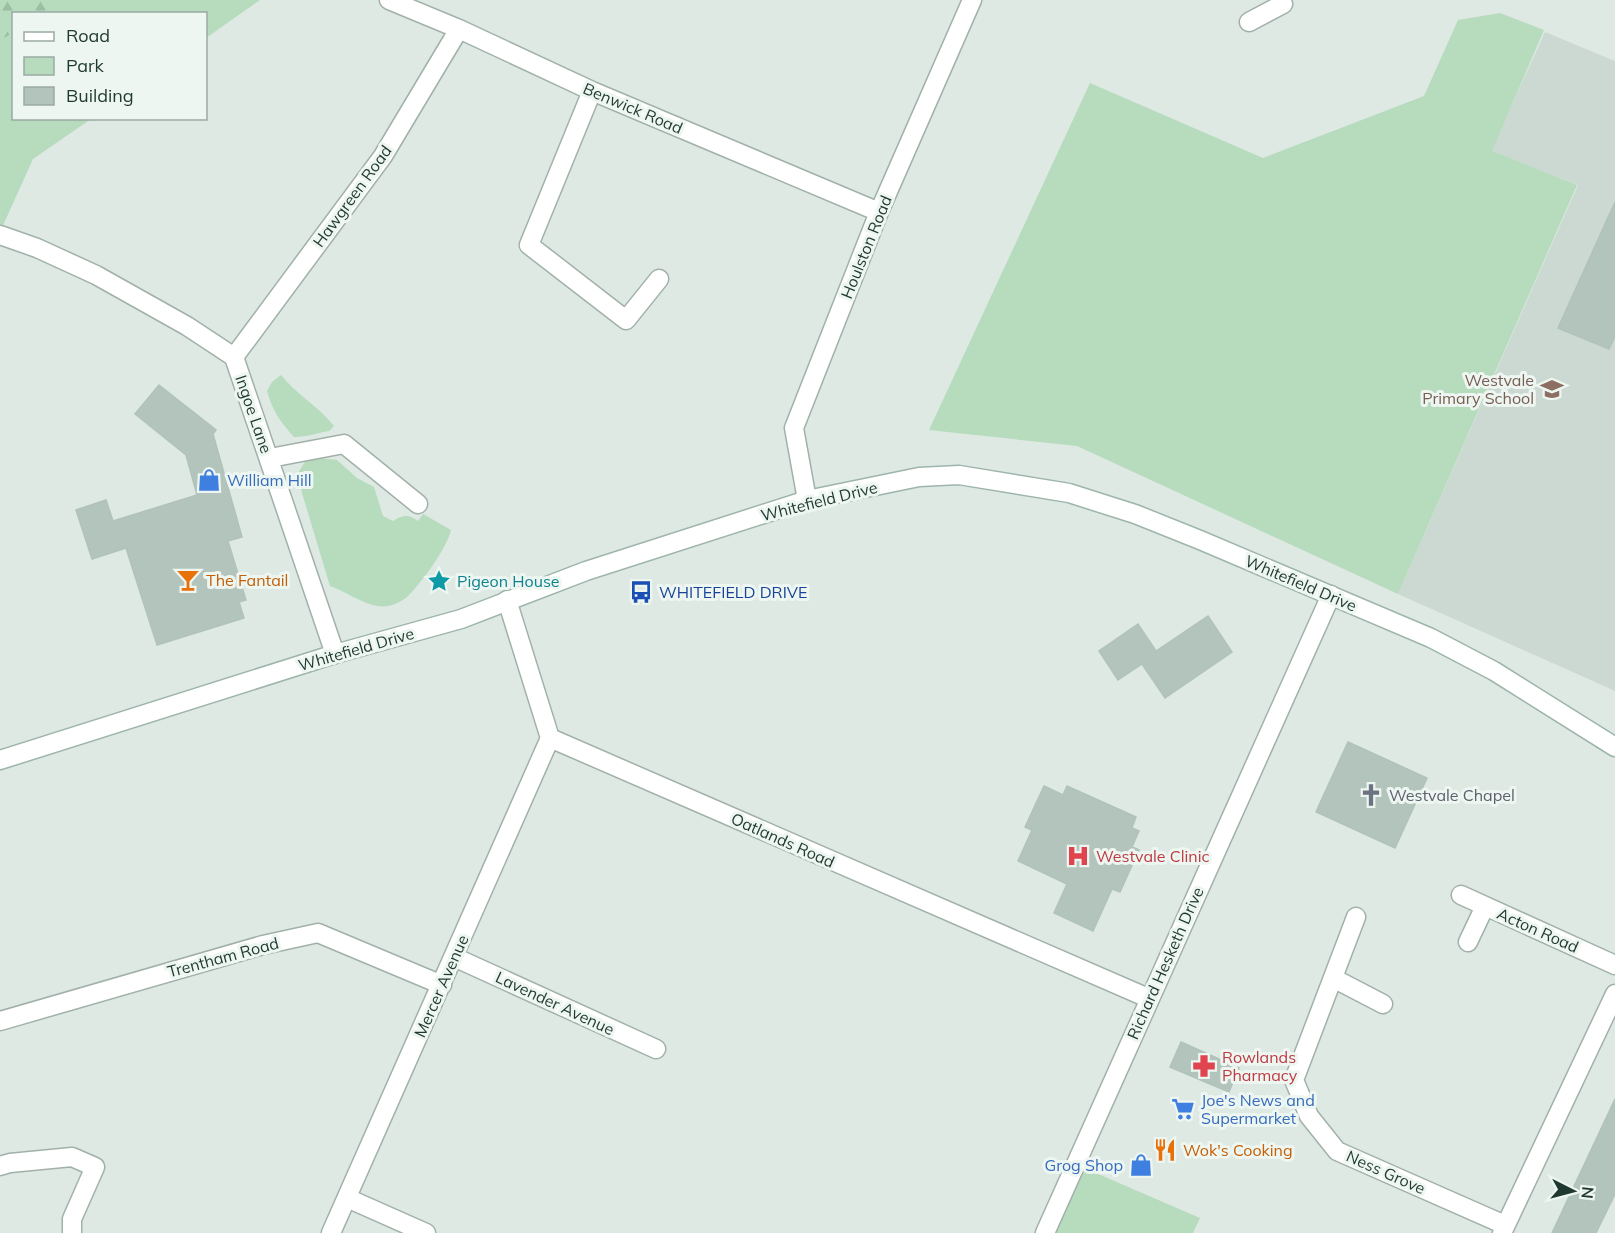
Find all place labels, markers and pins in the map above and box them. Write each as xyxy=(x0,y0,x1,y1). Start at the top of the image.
place label: Westvale Primary School xyxy=(1422,370,1534,408)
school or university icon: Westvale Primary School xyxy=(1539,376,1565,402)
shop icon: William Hill xyxy=(196,467,222,493)
place label: William Hill xyxy=(227,470,312,490)
bar icon: The Fantail xyxy=(175,567,201,593)
place icon: Pigeon House xyxy=(426,568,452,594)
place label: The Fantail xyxy=(206,570,288,590)
place label: Pigeon House xyxy=(457,571,560,591)
bus stop icon: WHITEFIELD DRIVE xyxy=(628,579,654,605)
place label: WHITEFIELD DRIVE xyxy=(659,582,807,602)
church icon: Westvale Chapel xyxy=(1358,782,1384,808)
place label: Westvale Chapel xyxy=(1389,785,1515,805)
hospital icon: Westvale Clinic xyxy=(1065,843,1091,869)
place label: Westvale Clinic xyxy=(1096,846,1209,866)
place label: Rowlands Pharmacy xyxy=(1222,1047,1298,1085)
pharmacy icon: Rowlands Pharmacy xyxy=(1191,1053,1217,1079)
place label: Joe's News and Supermarket xyxy=(1201,1090,1315,1128)
supermarket icon: Joe's News and Supermarket xyxy=(1170,1096,1196,1122)
restaurant icon: Wok's Cooking xyxy=(1152,1137,1178,1163)
place label: Wok's Cooking xyxy=(1183,1140,1293,1160)
shop icon: Grog Shop xyxy=(1128,1152,1154,1178)
place label: Grog Shop xyxy=(1045,1155,1123,1175)

